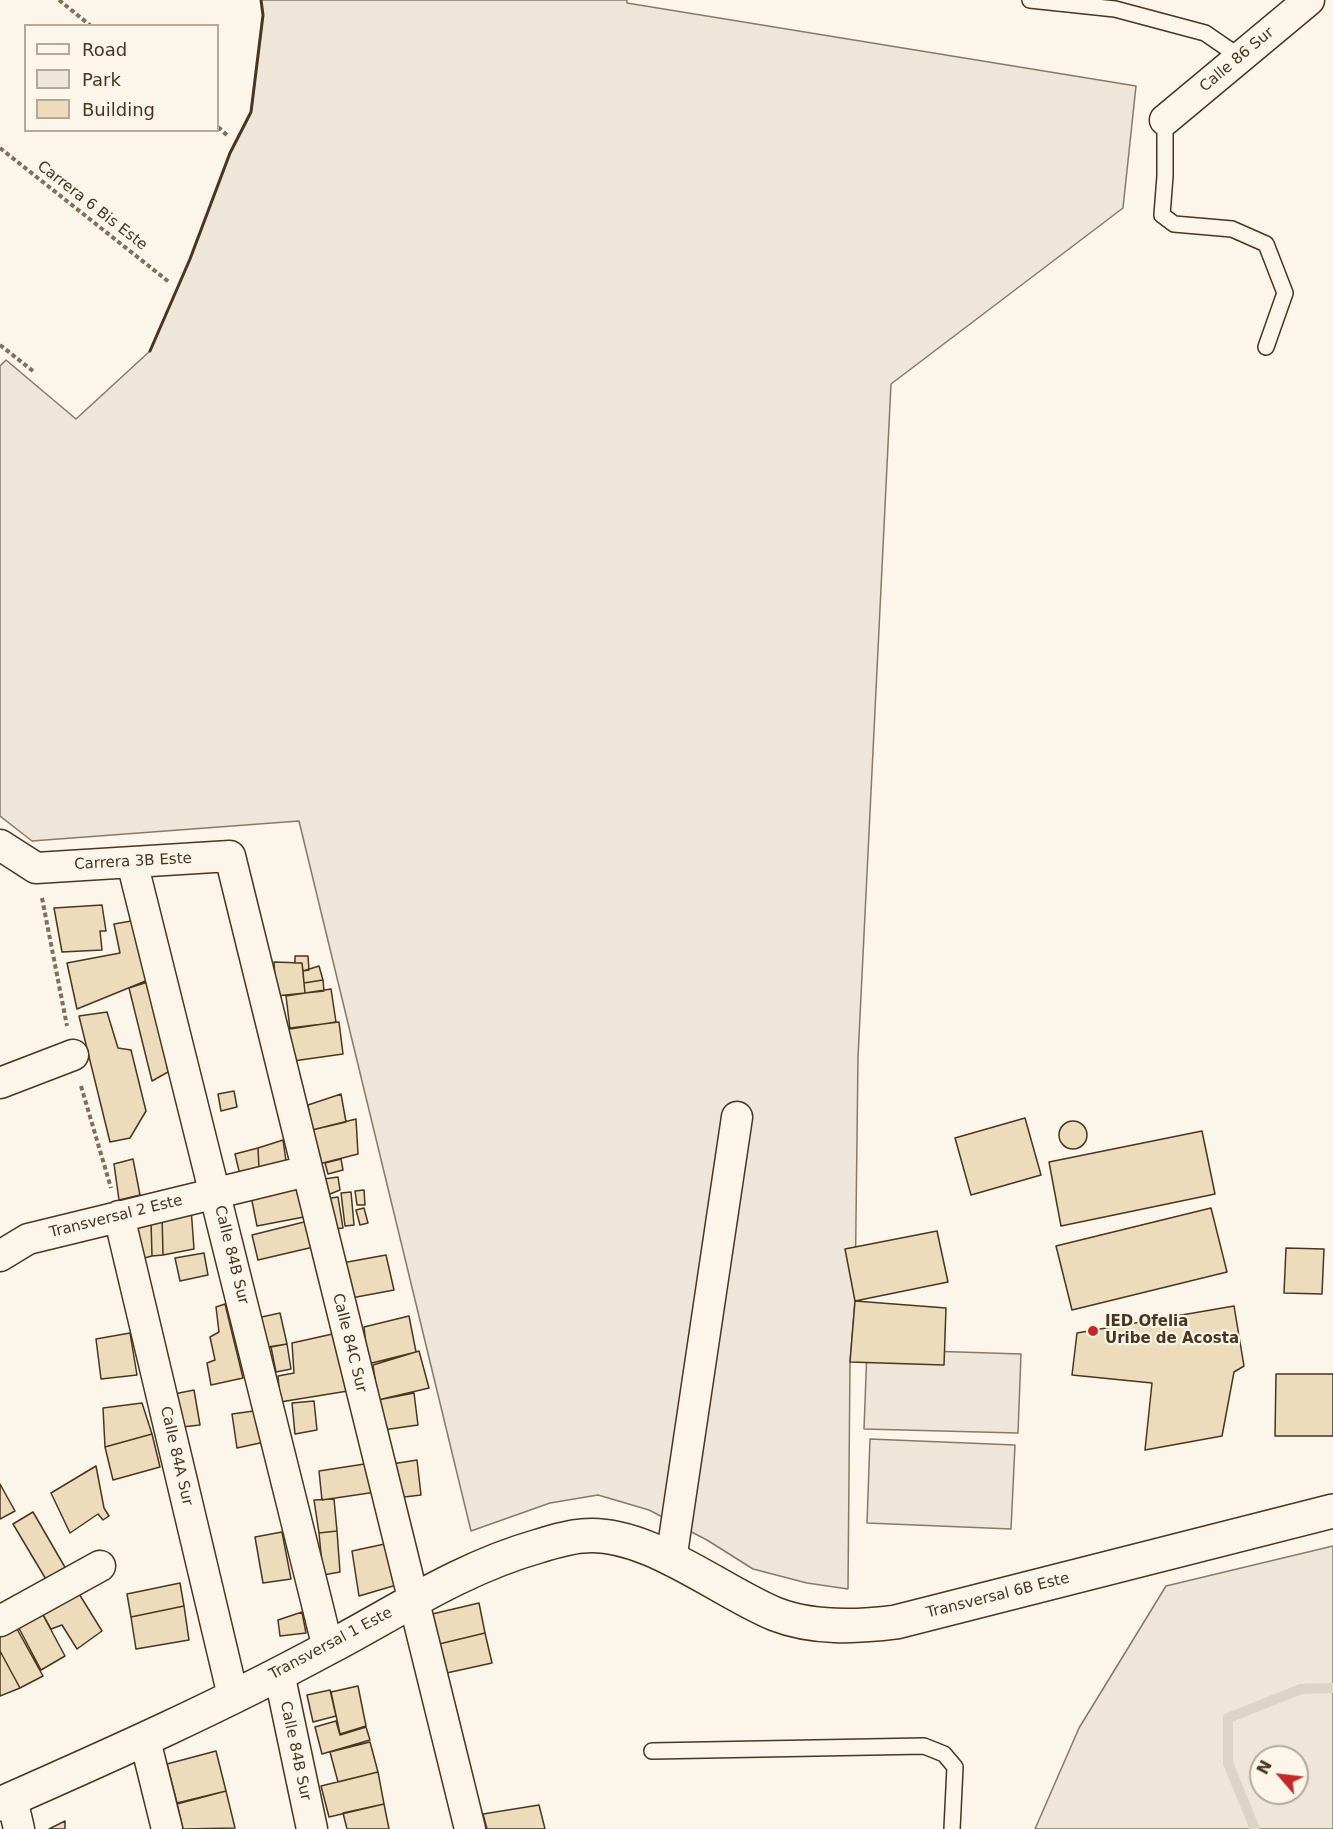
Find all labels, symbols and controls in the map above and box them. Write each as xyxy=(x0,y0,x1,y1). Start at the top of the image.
legend xyxy=(24,24,219,132)
street label: Calle 86 Sur xyxy=(1196,24,1278,96)
text: Road xyxy=(82,39,127,60)
text: Park xyxy=(82,69,121,90)
text: Building xyxy=(82,99,155,120)
street label: Carrera 6 Bis Este xyxy=(33,157,151,255)
street label: Carrera 3B Este xyxy=(74,850,192,874)
street label: Transversal 2 Este xyxy=(48,1192,184,1242)
street label: Calle 84B Sur xyxy=(210,1204,252,1306)
street label: Calle 84C Sur xyxy=(328,1292,370,1394)
place label: IED Ofelia Uribe de Acosta xyxy=(1105,1313,1239,1348)
marker: IED Ofelia Uribe de Acosta xyxy=(1086,1324,1100,1338)
street label: Calle 84A Sur xyxy=(156,1405,196,1507)
street label: Transversal 6B Este xyxy=(925,1570,1071,1622)
street label: Transversal 1 Este xyxy=(266,1604,396,1684)
street label: Calle 84B Sur xyxy=(276,1700,314,1802)
north arrow xyxy=(1249,1745,1309,1805)
text: N xyxy=(1253,1757,1276,1778)

